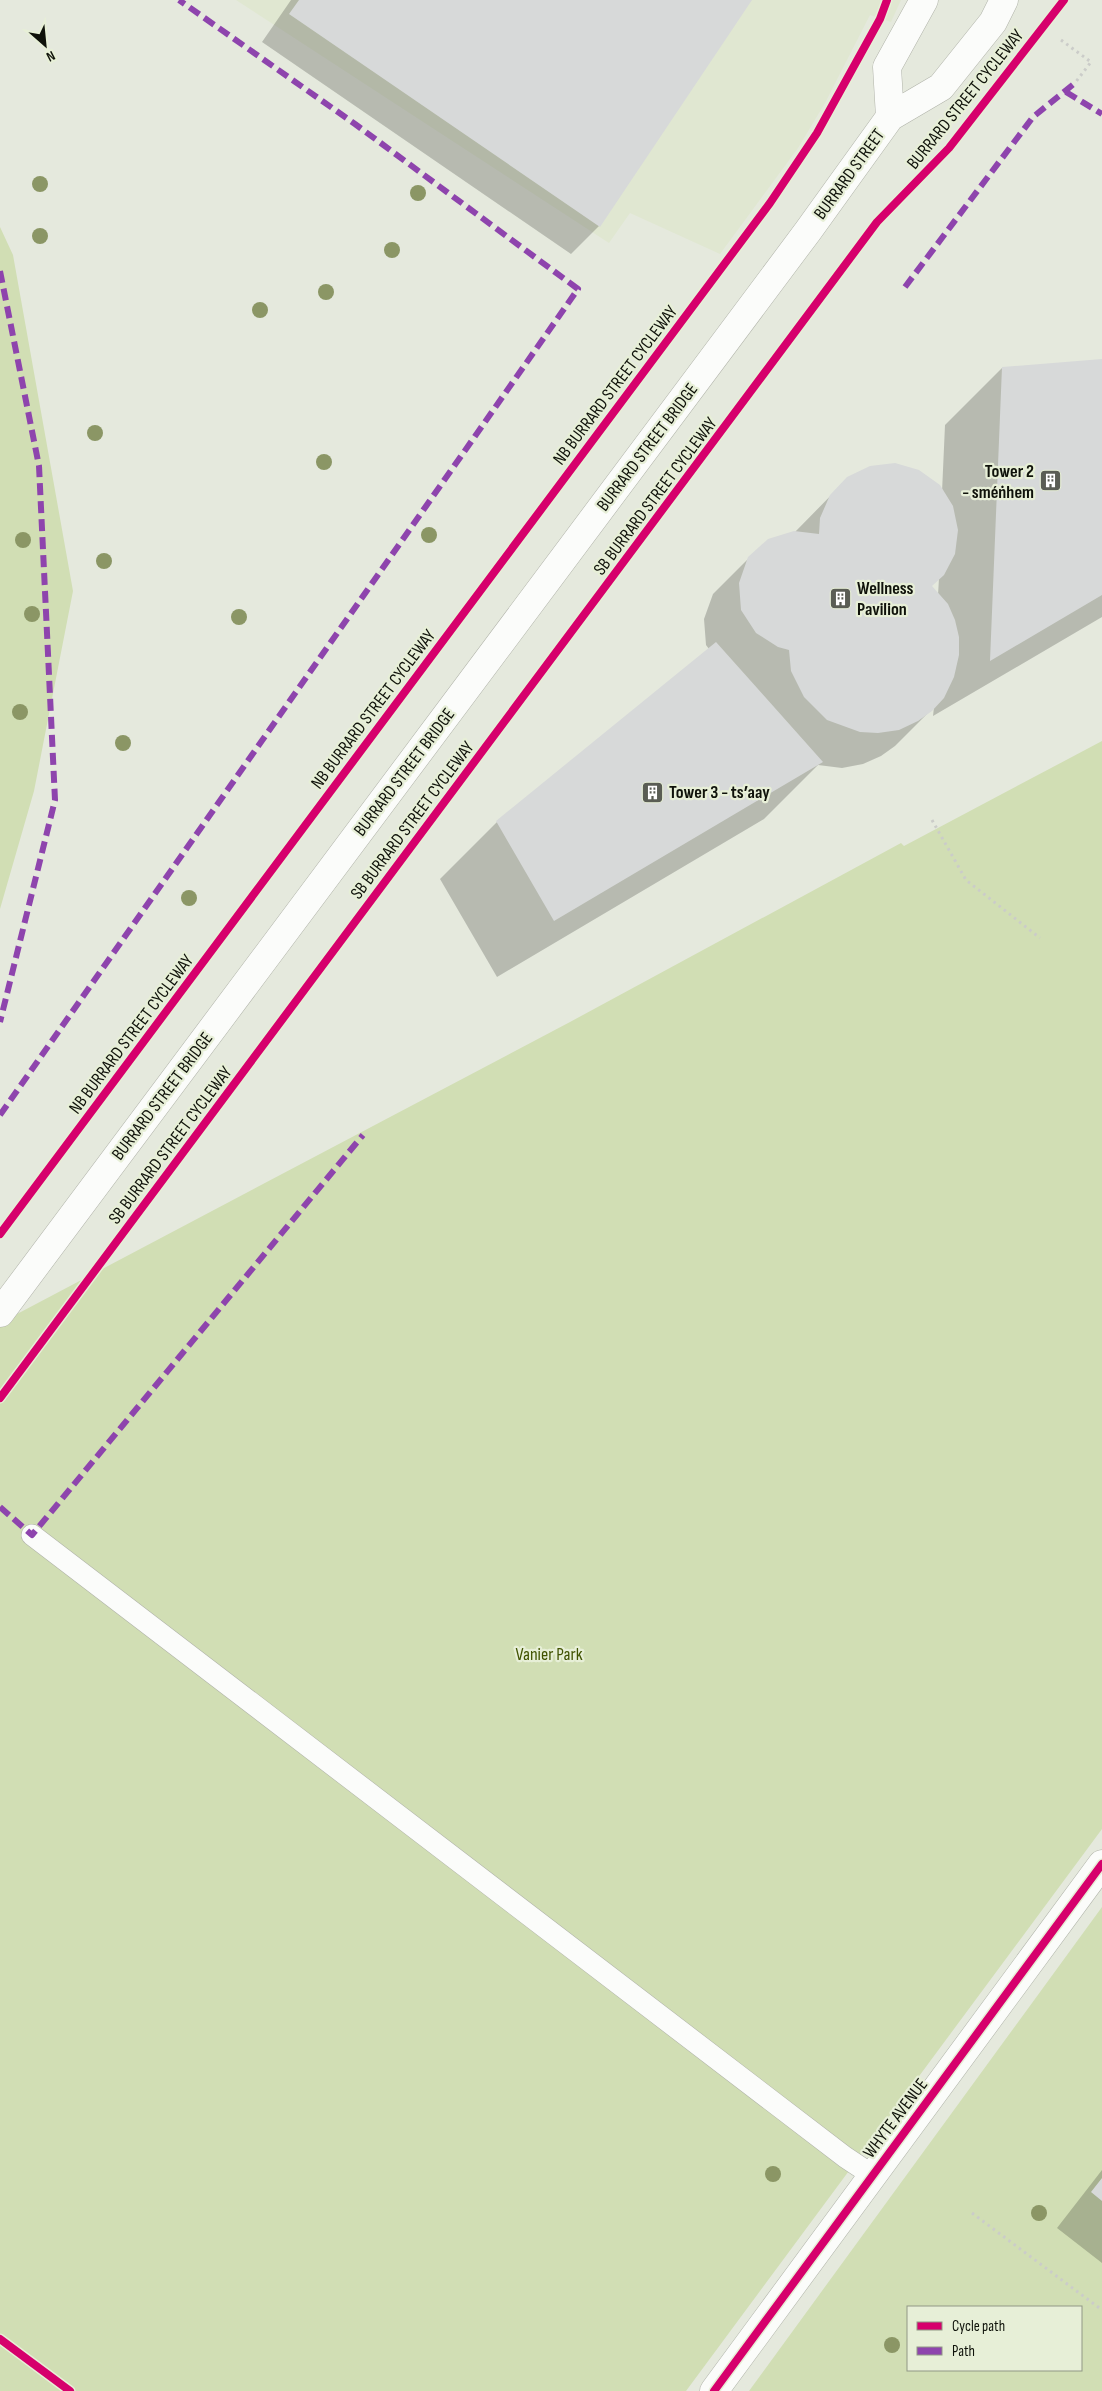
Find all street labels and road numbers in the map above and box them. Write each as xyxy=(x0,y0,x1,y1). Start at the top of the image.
street label: BURRARD STREET CYCLEWAY xyxy=(903,25,1028,173)
street label: BURRARD STREET xyxy=(810,125,889,224)
street label: NB BURRARD STREET CYCLEWAY xyxy=(549,301,682,469)
street label: BURRARD STREET BRIDGE xyxy=(592,379,702,515)
street label: SB BURRARD STREET CYCLEWAY xyxy=(589,413,722,579)
street label: NB BURRARD STREET CYCLEWAY xyxy=(307,625,440,793)
street label: BURRARD STREET BRIDGE xyxy=(349,704,459,840)
street label: SB BURRARD STREET CYCLEWAY xyxy=(346,737,479,903)
street label: NB BURRARD STREET CYCLEWAY xyxy=(65,950,198,1118)
street label: BURRARD STREET BRIDGE xyxy=(107,1028,217,1164)
street label: SB BURRARD STREET CYCLEWAY xyxy=(104,1062,237,1228)
street label: WHYTE AVENUE xyxy=(859,2074,932,2162)

